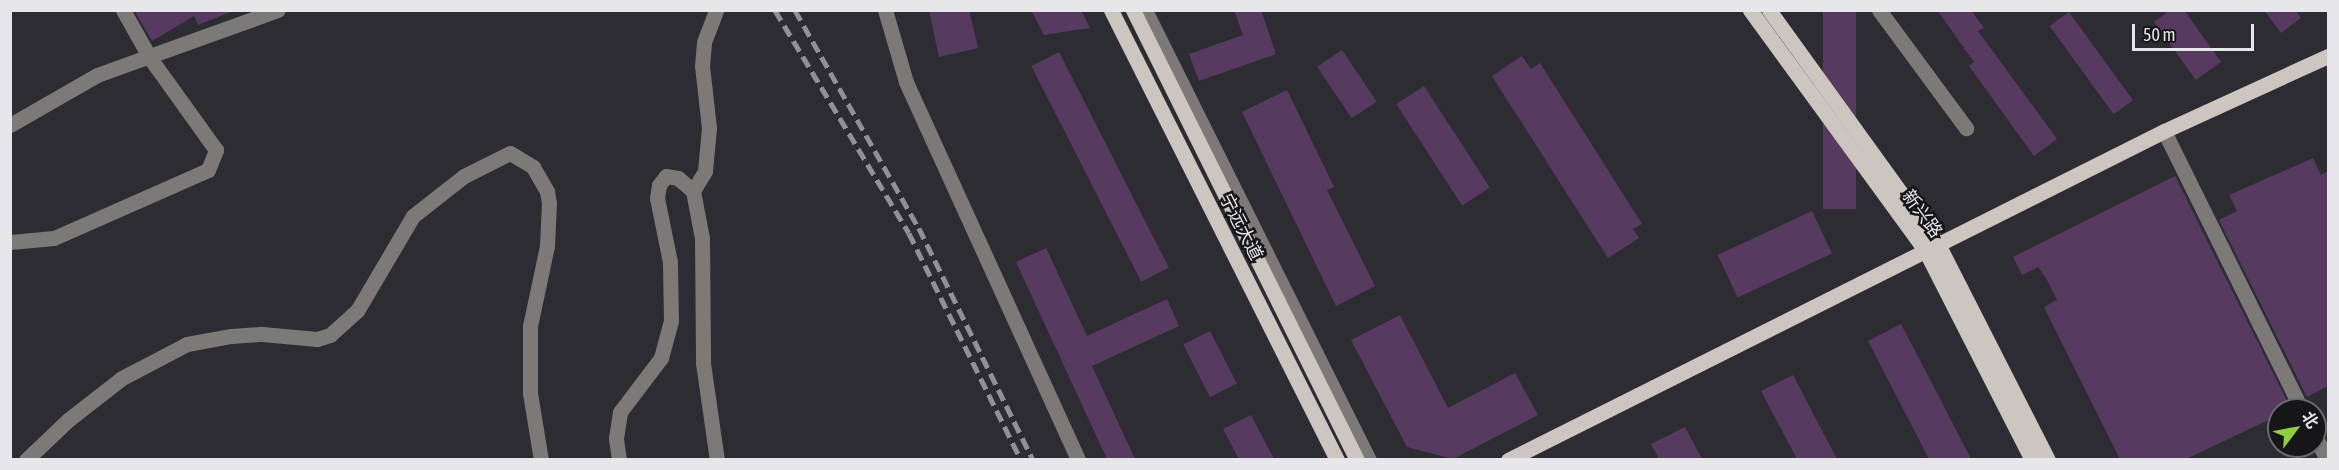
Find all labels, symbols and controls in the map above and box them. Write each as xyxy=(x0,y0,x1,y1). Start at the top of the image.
scale bar xyxy=(2135,12,2256,50)
text: 50 m xyxy=(2143,24,2175,45)
street label: 新兴路 xyxy=(1897,186,1947,242)
street label: 宁远大道 xyxy=(1215,190,1267,264)
north arrow xyxy=(2267,398,2327,458)
text: 北 xyxy=(2299,408,2322,431)

